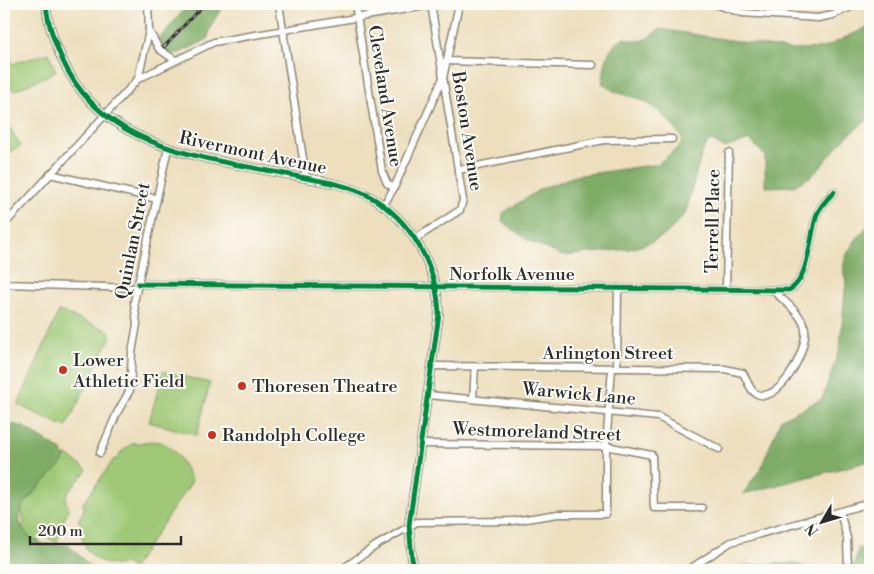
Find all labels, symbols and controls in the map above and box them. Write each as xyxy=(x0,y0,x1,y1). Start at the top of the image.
street label: Cleveland Avenue xyxy=(362,24,408,168)
street label: Boston Avenue xyxy=(446,69,488,192)
street label: Rivermont Avenue xyxy=(177,126,329,180)
street label: Terrell Place xyxy=(701,169,725,273)
street label: Quinlan Street xyxy=(110,180,156,301)
street label: Norfolk Avenue xyxy=(449,263,575,286)
street label: Arlington Street xyxy=(542,342,674,365)
place label: Lower Athletic Field xyxy=(72,349,185,393)
marker: Lower Athletic Field xyxy=(57,364,69,376)
place label: Thoresen Theatre xyxy=(252,375,398,398)
street label: Warwick Lane xyxy=(520,377,637,410)
marker: Thoresen Theatre xyxy=(236,380,248,392)
street label: Westmoreland Street xyxy=(451,418,623,446)
place label: Randolph College xyxy=(222,424,366,447)
marker: Randolph College xyxy=(206,429,218,441)
north arrow xyxy=(796,496,846,546)
scale bar xyxy=(30,514,181,546)
text: N xyxy=(802,519,823,539)
text: 200 m xyxy=(38,522,83,541)

